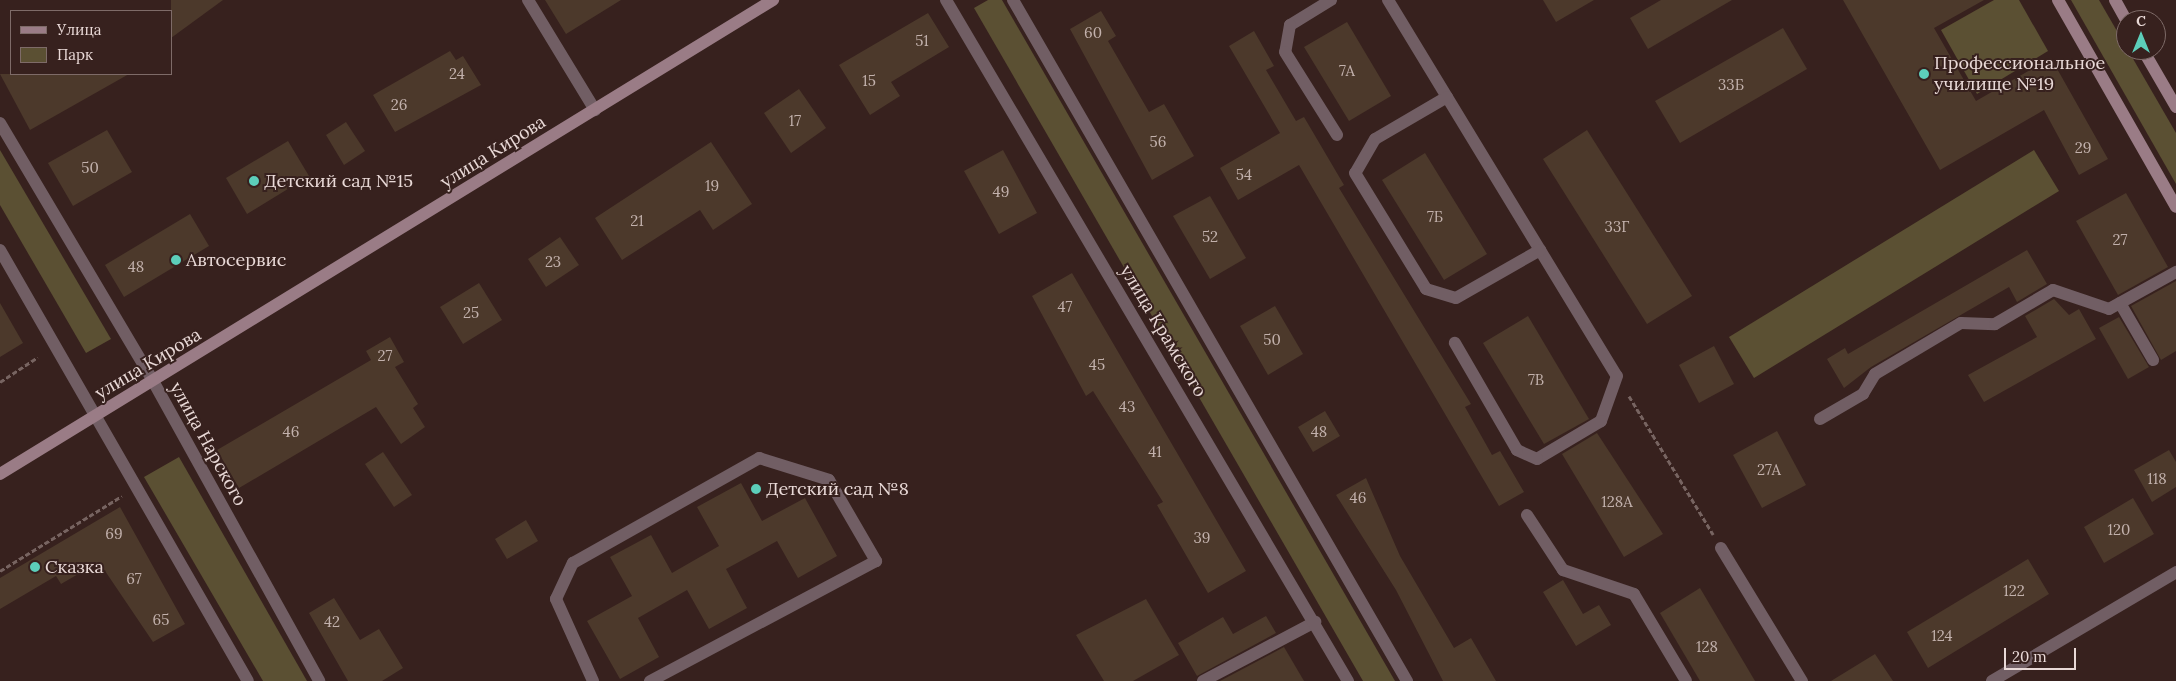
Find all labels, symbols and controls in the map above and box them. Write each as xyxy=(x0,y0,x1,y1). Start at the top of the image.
legend xyxy=(10,10,172,75)
north arrow xyxy=(2116,10,2166,60)
text: С xyxy=(2136,12,2146,30)
text: Улица xyxy=(57,20,101,39)
house number: 60 xyxy=(1084,24,1102,42)
house number: 51 xyxy=(915,32,929,50)
text: Парк xyxy=(57,45,93,64)
place label: Профессиональное училище №19 xyxy=(1934,53,2105,96)
house number: 7А xyxy=(1339,62,1355,80)
house number: 24 xyxy=(449,65,465,83)
marker: Профессиональное училище №19 xyxy=(1918,68,1930,80)
house number: 15 xyxy=(862,72,876,90)
house number: 33Б xyxy=(1718,76,1744,94)
house number: 26 xyxy=(391,96,407,114)
street label: улица Кирова xyxy=(436,111,550,193)
house number: 17 xyxy=(789,112,801,130)
house number: 56 xyxy=(1150,133,1166,151)
house number: 29 xyxy=(2075,139,2091,157)
house number: 50 xyxy=(81,159,99,177)
house number: 54 xyxy=(1236,166,1252,184)
place label: Детский сад №15 xyxy=(264,170,413,192)
marker: Детский сад №15 xyxy=(248,175,260,187)
house number: 19 xyxy=(705,177,719,195)
house number: 49 xyxy=(993,183,1009,201)
house number: 7Б xyxy=(1427,208,1443,226)
house number: 21 xyxy=(630,212,644,230)
house number: 33Г xyxy=(1605,218,1629,236)
house number: 52 xyxy=(1202,228,1218,246)
house number: 27 xyxy=(2113,231,2127,249)
place label: Автосервис xyxy=(186,249,286,271)
house number: 23 xyxy=(545,253,561,271)
marker: Автосервис xyxy=(170,254,182,266)
house number: 48 xyxy=(128,258,144,276)
street label: улица Крамского xyxy=(1115,261,1211,401)
house number: 47 xyxy=(1057,298,1073,316)
house number: 25 xyxy=(463,304,479,322)
street label: улица Кирова xyxy=(91,324,205,404)
house number: 50 xyxy=(1263,331,1281,349)
house number: 27 xyxy=(378,347,392,365)
house number: 45 xyxy=(1089,356,1105,374)
house number: 7В xyxy=(1528,371,1544,389)
street label: улица Нарского xyxy=(165,378,251,510)
house number: 43 xyxy=(1119,398,1135,416)
house number: 46 xyxy=(283,423,299,441)
house number: 48 xyxy=(1311,423,1327,441)
house number: 41 xyxy=(1148,443,1162,461)
house number: 27А xyxy=(1757,461,1781,479)
house number: 118 xyxy=(2147,470,2167,488)
place label: Детский сад №8 xyxy=(766,478,909,500)
marker: Детский сад №8 xyxy=(750,483,762,495)
house number: 46 xyxy=(1350,489,1366,507)
house number: 128А xyxy=(1601,493,1633,511)
house number: 120 xyxy=(2108,521,2130,539)
house number: 69 xyxy=(105,525,123,543)
house number: 39 xyxy=(1193,529,1211,547)
place label: Сказка xyxy=(45,556,104,578)
marker: Сказка xyxy=(29,561,41,573)
house number: 67 xyxy=(126,570,142,588)
house number: 122 xyxy=(2003,582,2025,600)
house number: 65 xyxy=(153,611,169,629)
house number: 42 xyxy=(324,613,340,631)
house number: 124 xyxy=(1931,627,1953,645)
house number: 128 xyxy=(1696,638,1718,656)
scale bar xyxy=(2006,638,2078,670)
text: 20 m xyxy=(2012,647,2047,666)

